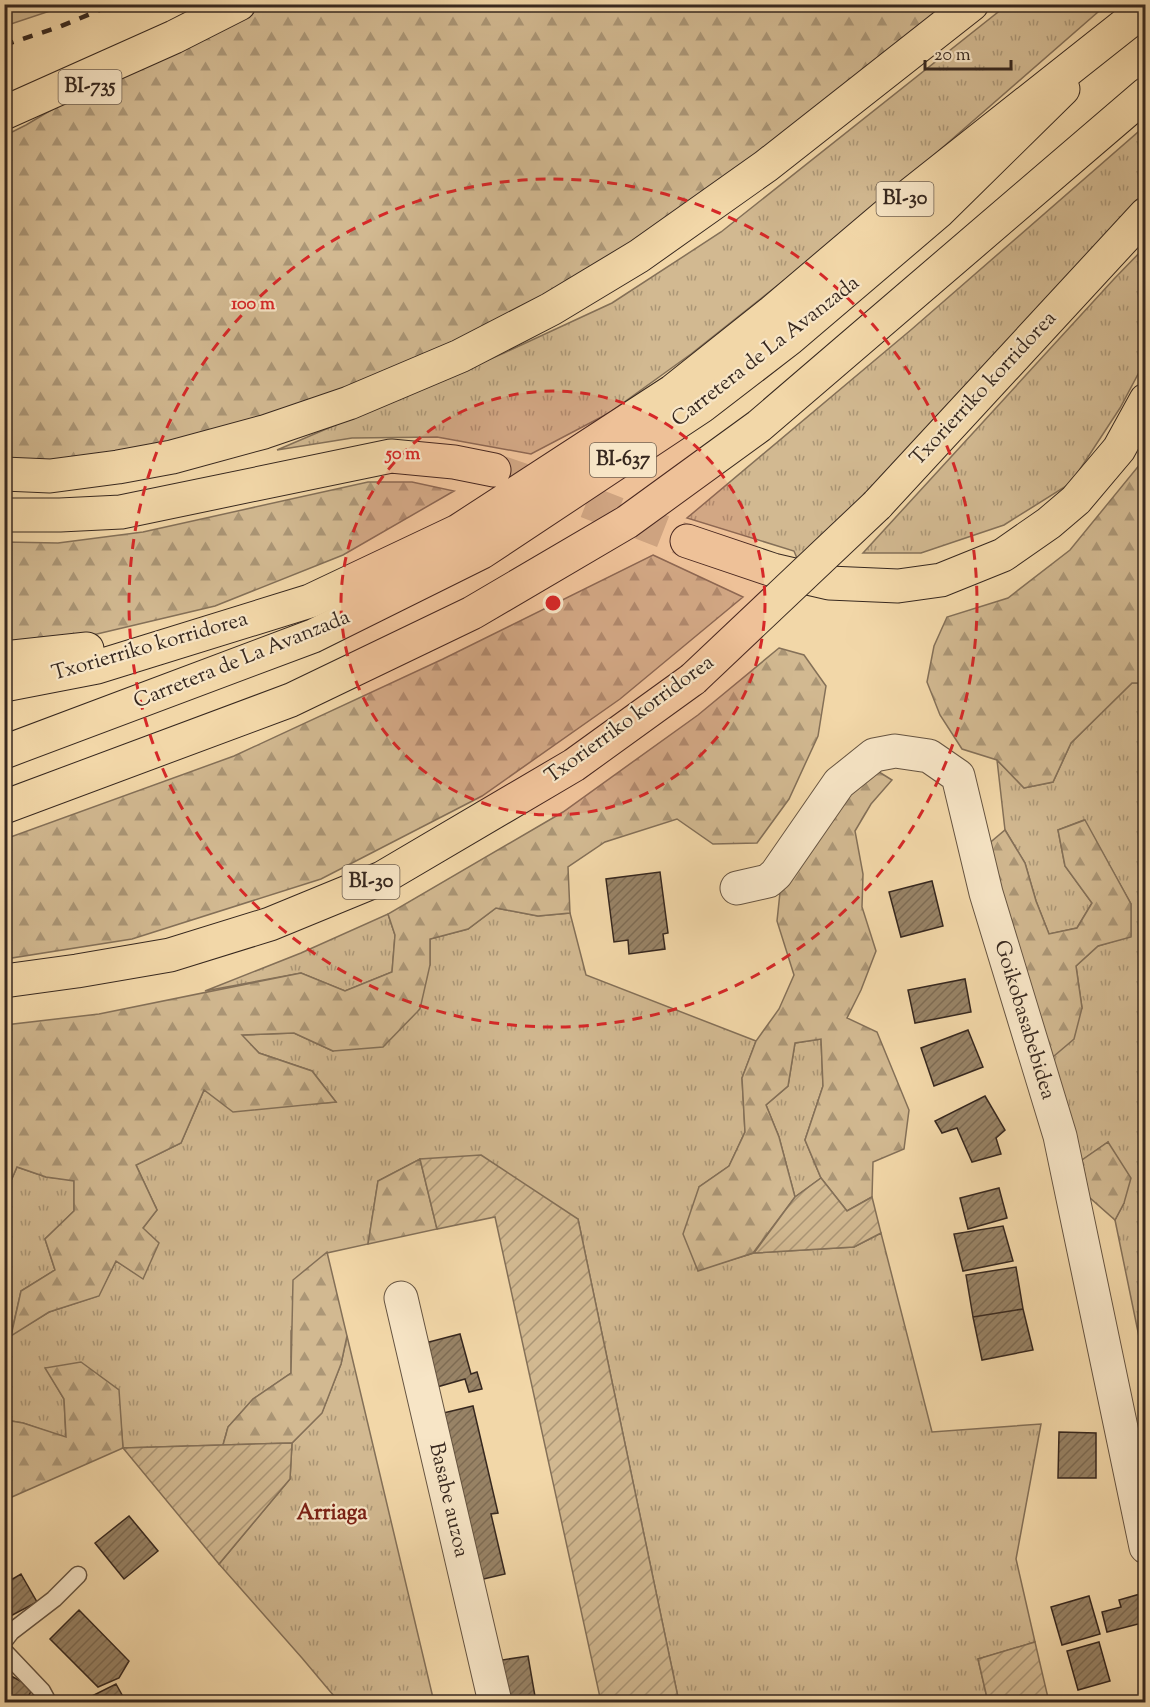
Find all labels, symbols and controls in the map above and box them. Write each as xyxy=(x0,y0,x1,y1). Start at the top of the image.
scale bar xyxy=(925,33,1010,71)
text: 20 m xyxy=(934,43,971,69)
road number: BI-735 xyxy=(58,70,122,104)
road number: BI-30 xyxy=(876,182,934,216)
street label: Carretera de La Avanzada xyxy=(666,269,867,435)
text: 100 m xyxy=(231,292,275,318)
street label: Txorierriko korridorea xyxy=(904,304,1064,473)
text: 50 m xyxy=(384,442,420,468)
road number: BI-637 xyxy=(590,443,656,477)
centre of rings xyxy=(543,593,563,613)
street label: Carretera de La Avanzada xyxy=(129,603,355,717)
street label: Txorierriko korridorea xyxy=(48,605,252,689)
street label: Txorierriko korridorea xyxy=(539,648,721,792)
road number: BI-30 xyxy=(342,865,400,899)
street label: Goikobasabebidea xyxy=(985,937,1063,1104)
street label: Basabe auzoa xyxy=(420,1440,476,1561)
district label: Arriaga xyxy=(297,1498,368,1530)

